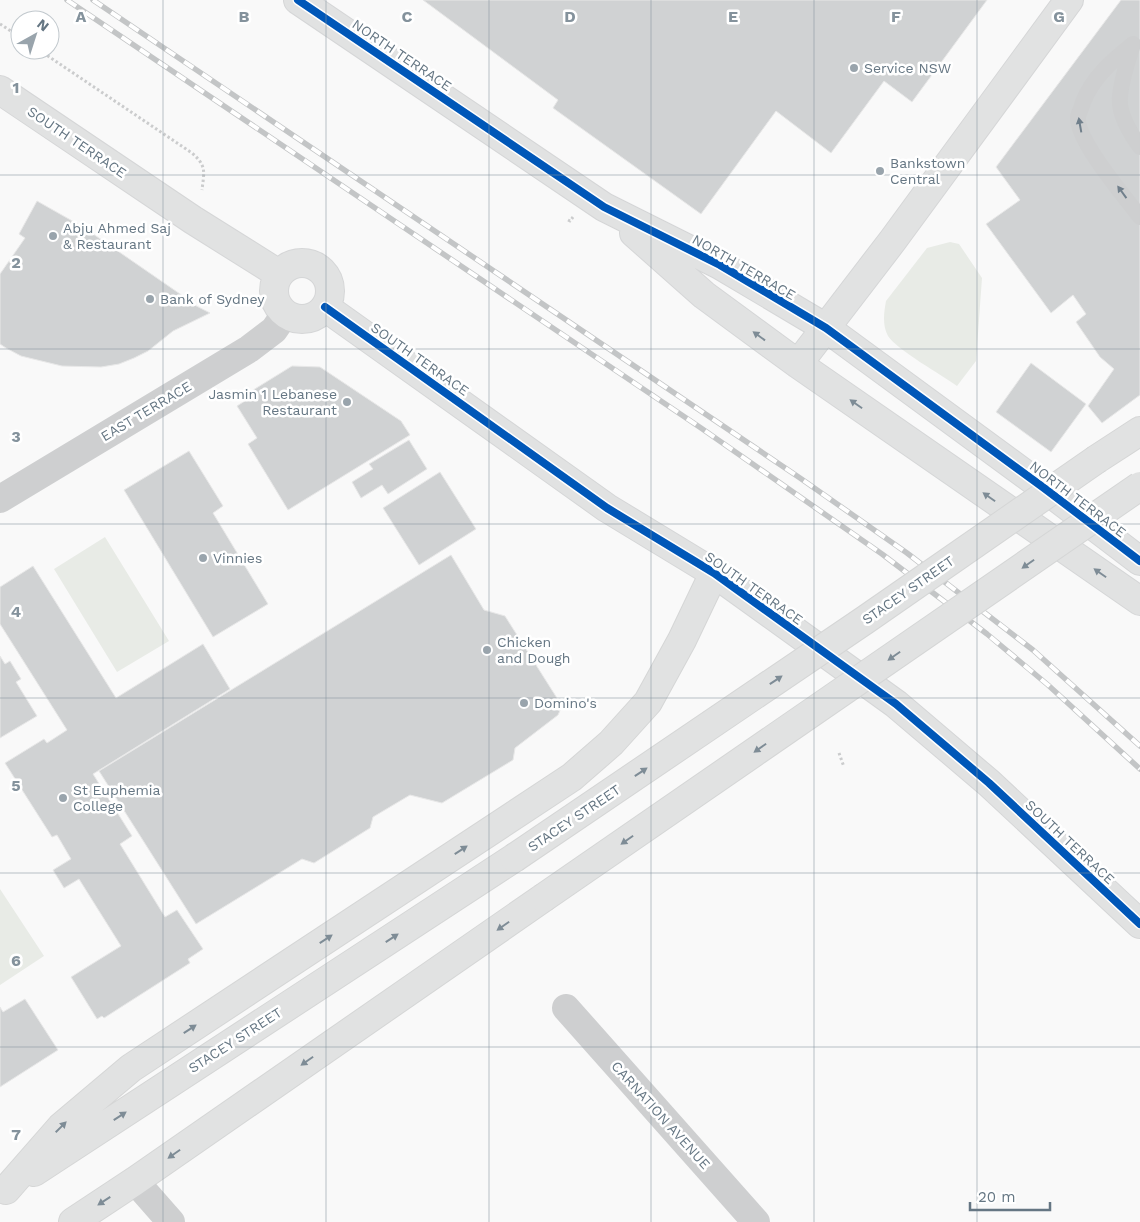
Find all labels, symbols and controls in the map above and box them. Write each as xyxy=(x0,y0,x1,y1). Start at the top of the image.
text: A xyxy=(76,7,87,26)
text: B xyxy=(239,7,250,26)
text: D xyxy=(564,7,576,26)
text: E xyxy=(728,7,738,26)
text: F xyxy=(891,7,901,26)
text: G xyxy=(1053,7,1065,26)
north arrow xyxy=(10,10,60,60)
text: N xyxy=(34,15,52,34)
street label: NORTH TERRACE xyxy=(349,15,455,95)
place label: Service NSW xyxy=(864,60,951,76)
marker: Service NSW xyxy=(848,62,860,74)
text: 1 xyxy=(13,78,19,97)
street label: SOUTH TERRACE xyxy=(24,103,130,181)
one-way arrow xyxy=(1075,117,1083,133)
place label: Bankstown Central xyxy=(890,155,965,187)
marker: Bankstown Central xyxy=(874,165,886,177)
one-way arrow xyxy=(1116,186,1127,199)
place label: Abju Ahmed Saj & Restaurant xyxy=(63,220,171,252)
marker: Abju Ahmed Saj & Restaurant xyxy=(47,230,59,242)
street label: NORTH TERRACE xyxy=(690,231,798,303)
text: 2 xyxy=(11,253,21,272)
place label: Bank of Sydney xyxy=(160,291,265,307)
marker: Bank of Sydney xyxy=(144,293,156,305)
street label: SOUTH TERRACE xyxy=(368,319,472,399)
one-way arrow xyxy=(752,331,766,341)
street label: EAST TERRACE xyxy=(98,378,194,444)
place label: Jasmin 1 Lebanese Restaurant xyxy=(208,386,337,418)
marker: Jasmin 1 Lebanese Restaurant xyxy=(341,396,353,408)
one-way arrow xyxy=(849,399,863,409)
text: 3 xyxy=(11,427,21,446)
street label: NORTH TERRACE xyxy=(1027,458,1129,540)
one-way arrow xyxy=(983,492,996,502)
street label: SOUTH TERRACE xyxy=(702,548,806,628)
place label: Vinnies xyxy=(213,550,262,566)
marker: Vinnies xyxy=(197,552,209,564)
street label: STACEY STREET xyxy=(859,552,957,628)
one-way arrow xyxy=(1021,559,1035,569)
one-way arrow xyxy=(1093,568,1106,578)
text: 4 xyxy=(11,602,21,621)
place label: Chicken and Dough xyxy=(497,634,570,666)
marker: Chicken and Dough xyxy=(481,644,493,656)
one-way arrow xyxy=(887,651,901,661)
one-way arrow xyxy=(769,675,783,685)
place label: Domino's xyxy=(534,695,597,711)
marker: Domino's xyxy=(518,697,530,709)
one-way arrow xyxy=(753,743,767,753)
one-way arrow xyxy=(635,767,648,777)
text: 5 xyxy=(11,776,21,795)
street label: STACEY STREET xyxy=(525,781,624,855)
place label: St Euphemia College xyxy=(73,782,161,814)
marker: St Euphemia College xyxy=(57,792,69,804)
street label: SOUTH TERRACE xyxy=(1022,797,1118,887)
one-way arrow xyxy=(620,835,633,845)
one-way arrow xyxy=(455,845,468,855)
one-way arrow xyxy=(496,921,509,931)
one-way arrow xyxy=(385,933,399,943)
one-way arrow xyxy=(319,935,332,944)
text: 6 xyxy=(11,951,21,970)
street label: STACEY STREET xyxy=(185,1004,285,1076)
one-way arrow xyxy=(183,1024,197,1034)
one-way arrow xyxy=(301,1056,314,1066)
street label: CARNATION AVENUE xyxy=(608,1058,714,1172)
one-way arrow xyxy=(113,1111,126,1120)
one-way arrow xyxy=(55,1121,67,1133)
text: 7 xyxy=(11,1125,21,1144)
one-way arrow xyxy=(167,1149,181,1159)
scale bar xyxy=(970,1180,1050,1212)
text: 20 m xyxy=(978,1188,1016,1206)
one-way arrow xyxy=(97,1197,111,1206)

